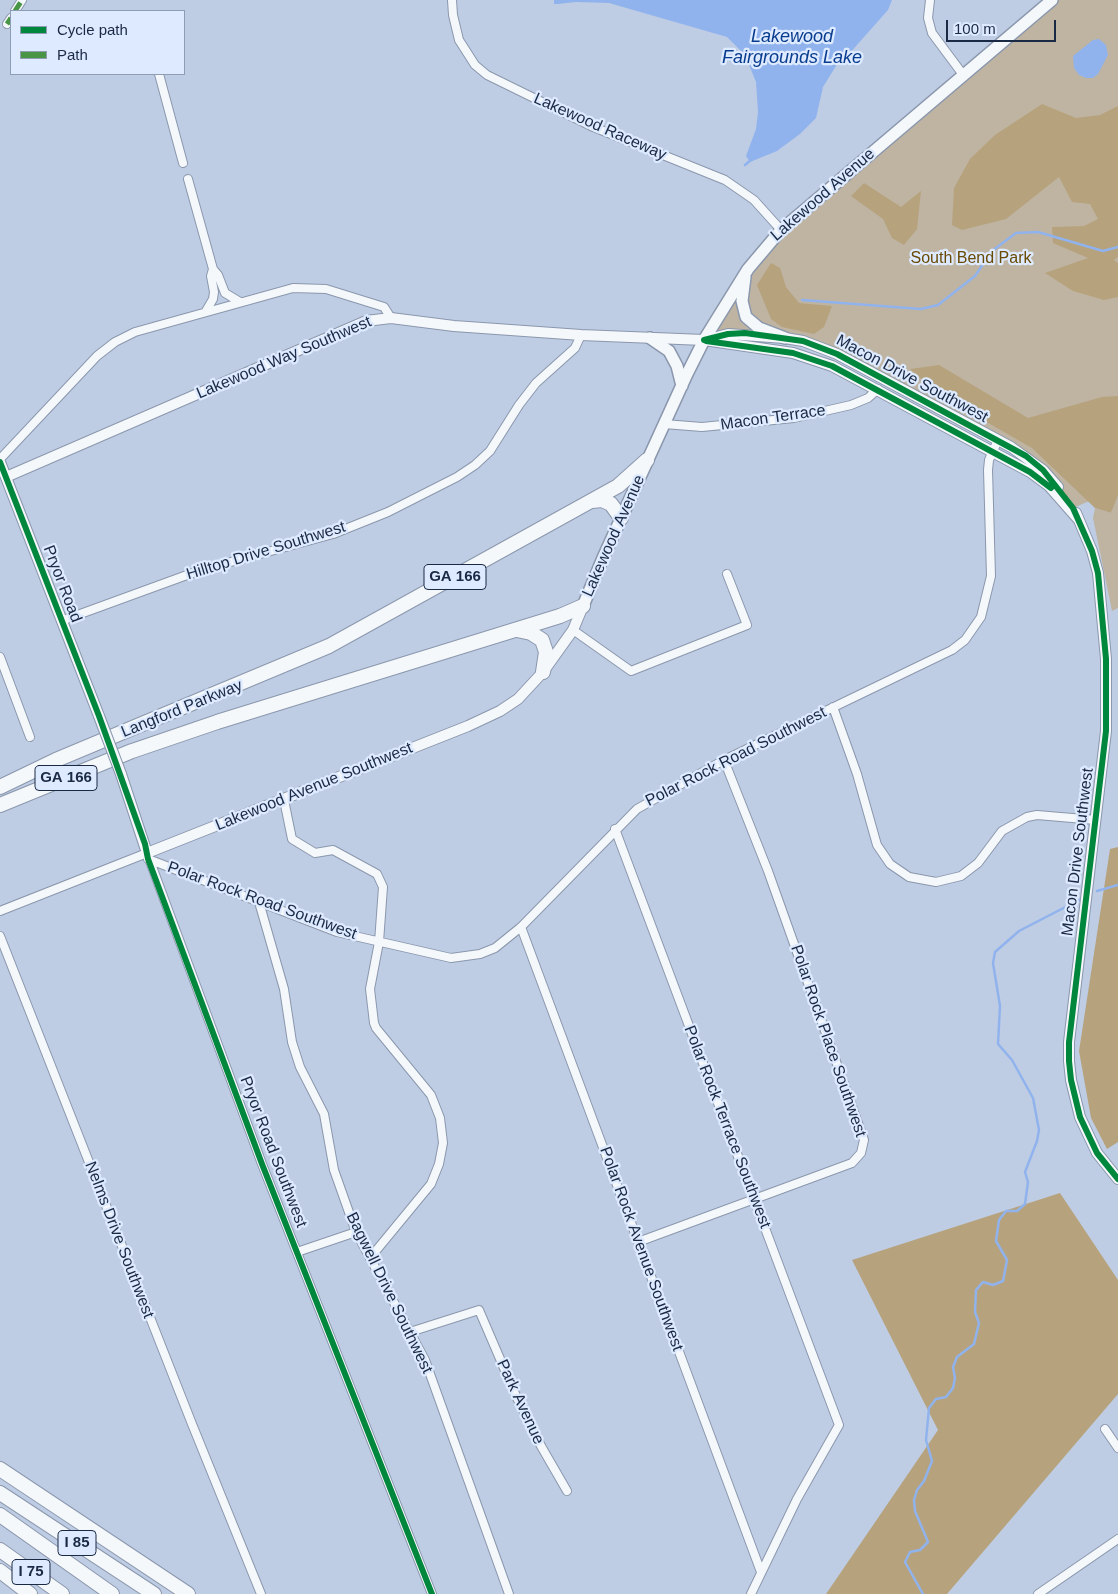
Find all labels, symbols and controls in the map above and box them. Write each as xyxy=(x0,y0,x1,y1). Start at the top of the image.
legend xyxy=(10,10,185,75)
scale bar xyxy=(948,10,1058,42)
text: 100 m xyxy=(954,20,996,37)
text: Cycle path xyxy=(57,21,128,38)
water label: Lakewood Fairgrounds Lake xyxy=(722,26,862,68)
text: Path xyxy=(57,46,88,63)
street label: Lakewood Raceway xyxy=(531,89,669,165)
street label: Lakewood Avenue xyxy=(767,145,879,245)
park label: South Bend Park xyxy=(911,249,1031,269)
street label: Lakewood Way Southwest xyxy=(194,312,374,404)
street label: Macon Drive Southwest xyxy=(833,331,991,427)
street label: Macon Terrace xyxy=(719,401,827,435)
street label: Lakewood Avenue xyxy=(579,472,649,600)
street label: Hilltop Drive Southwest xyxy=(184,518,348,584)
street label: Pryor Road xyxy=(39,543,85,625)
road number: GA 166 xyxy=(424,564,486,590)
street label: Langford Parkway xyxy=(119,676,245,742)
street label: Polar Rock Road Southwest xyxy=(642,703,830,811)
street label: Lakewood Avenue Southwest xyxy=(213,739,415,835)
road number: GA 166 xyxy=(35,766,97,790)
street label: Macon Drive Southwest xyxy=(1058,767,1098,937)
street label: Polar Rock Road Southwest xyxy=(165,858,359,944)
street label: Polar Rock Place Southwest xyxy=(786,942,870,1140)
street label: Polar Rock Terrace Southwest xyxy=(679,1023,775,1231)
street label: Pryor Road Southwest xyxy=(235,1074,311,1230)
street label: Polar Rock Avenue Southwest xyxy=(595,1144,687,1354)
street label: Nelms Drive Southwest xyxy=(80,1159,158,1321)
street label: Bagwell Drive Southwest xyxy=(342,1209,436,1377)
street label: Park Avenue xyxy=(492,1357,548,1447)
road number: I 85 xyxy=(58,1530,96,1556)
road number: I 75 xyxy=(12,1560,50,1584)

